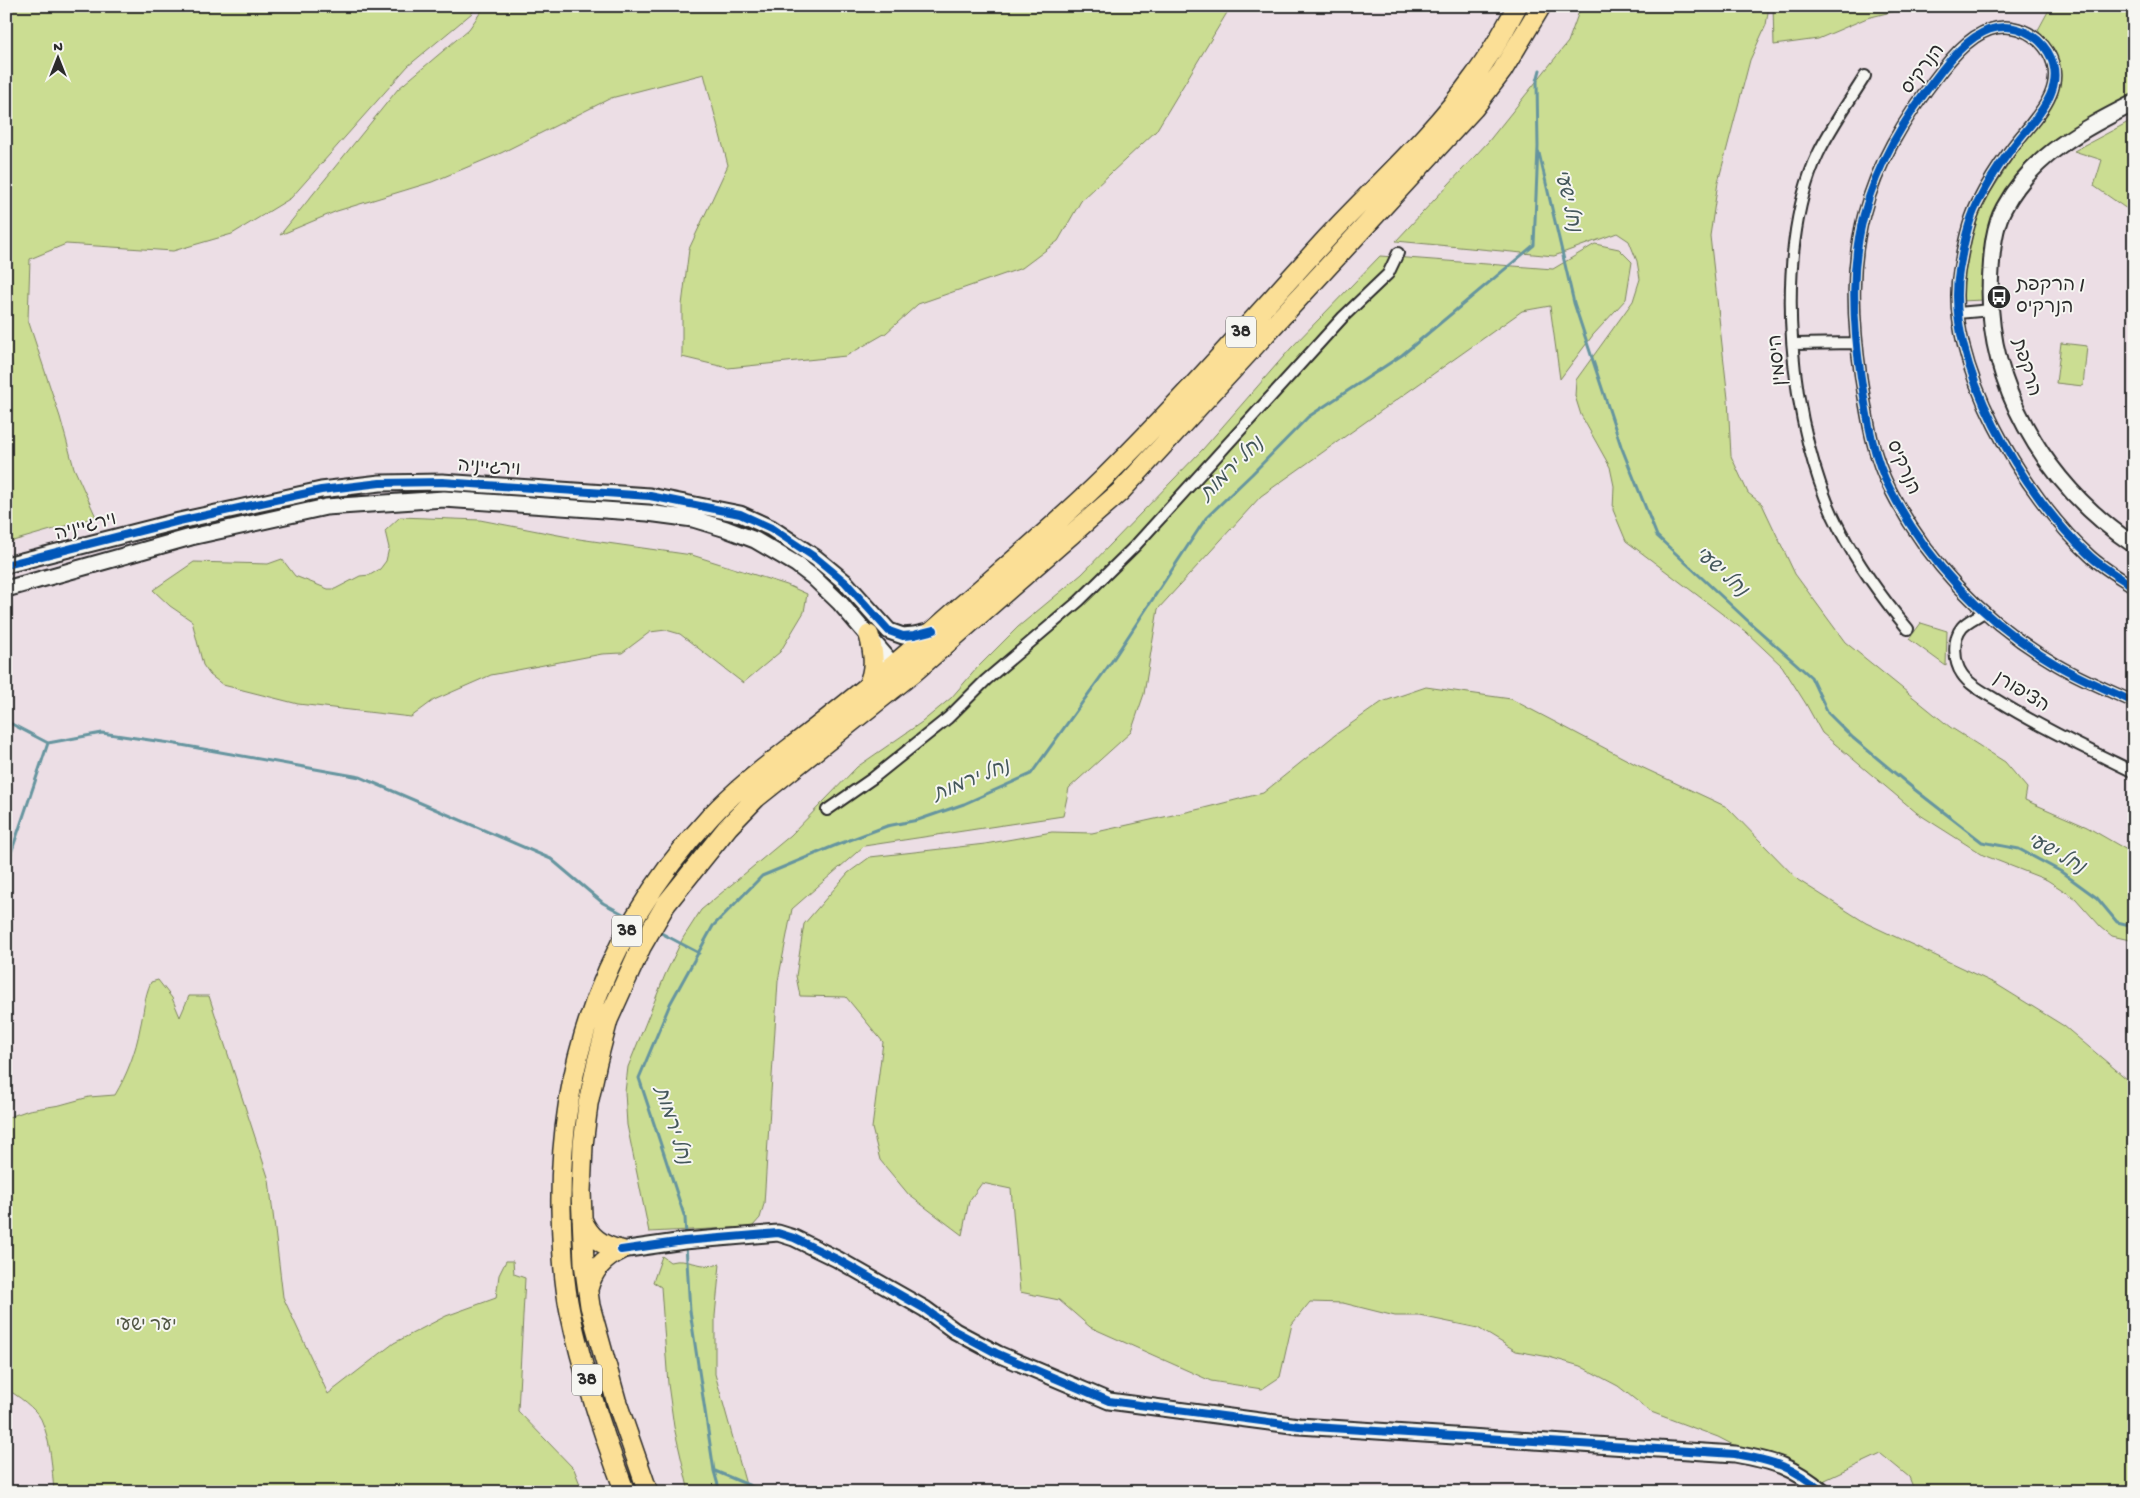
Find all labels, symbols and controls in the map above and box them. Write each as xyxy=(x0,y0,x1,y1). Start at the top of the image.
north arrow xyxy=(32,32,82,82)
text: N xyxy=(53,39,63,56)
street label: הנרקיס xyxy=(1897,40,1951,100)
water label: נחל ישעי xyxy=(1548,167,1587,236)
place label: הרקפת / הנרקיס xyxy=(2015,275,2085,320)
bus stop icon: הרקפת / הנרקיס xyxy=(1986,284,2012,310)
road number: 38 xyxy=(1226,316,1256,348)
street label: היסמין xyxy=(1765,333,1793,387)
street label: הרקפת xyxy=(2005,335,2045,400)
water label: נחל ירמות xyxy=(1194,431,1270,508)
street label: הנרקיס xyxy=(1880,437,1924,499)
street label: וירג'יניה xyxy=(457,455,521,483)
street label: וירג'יניה xyxy=(52,509,120,547)
water label: נחל ישעי xyxy=(1689,542,1753,604)
street label: הציפורן xyxy=(1989,668,2053,718)
water label: נחל ירמות xyxy=(928,754,1015,809)
water label: נחל ישעי xyxy=(2022,828,2090,881)
road number: 38 xyxy=(612,916,642,946)
water label: נחל ירמות xyxy=(647,1082,697,1169)
park label: יער ישעי xyxy=(115,1315,177,1338)
road number: 38 xyxy=(572,1364,602,1396)

